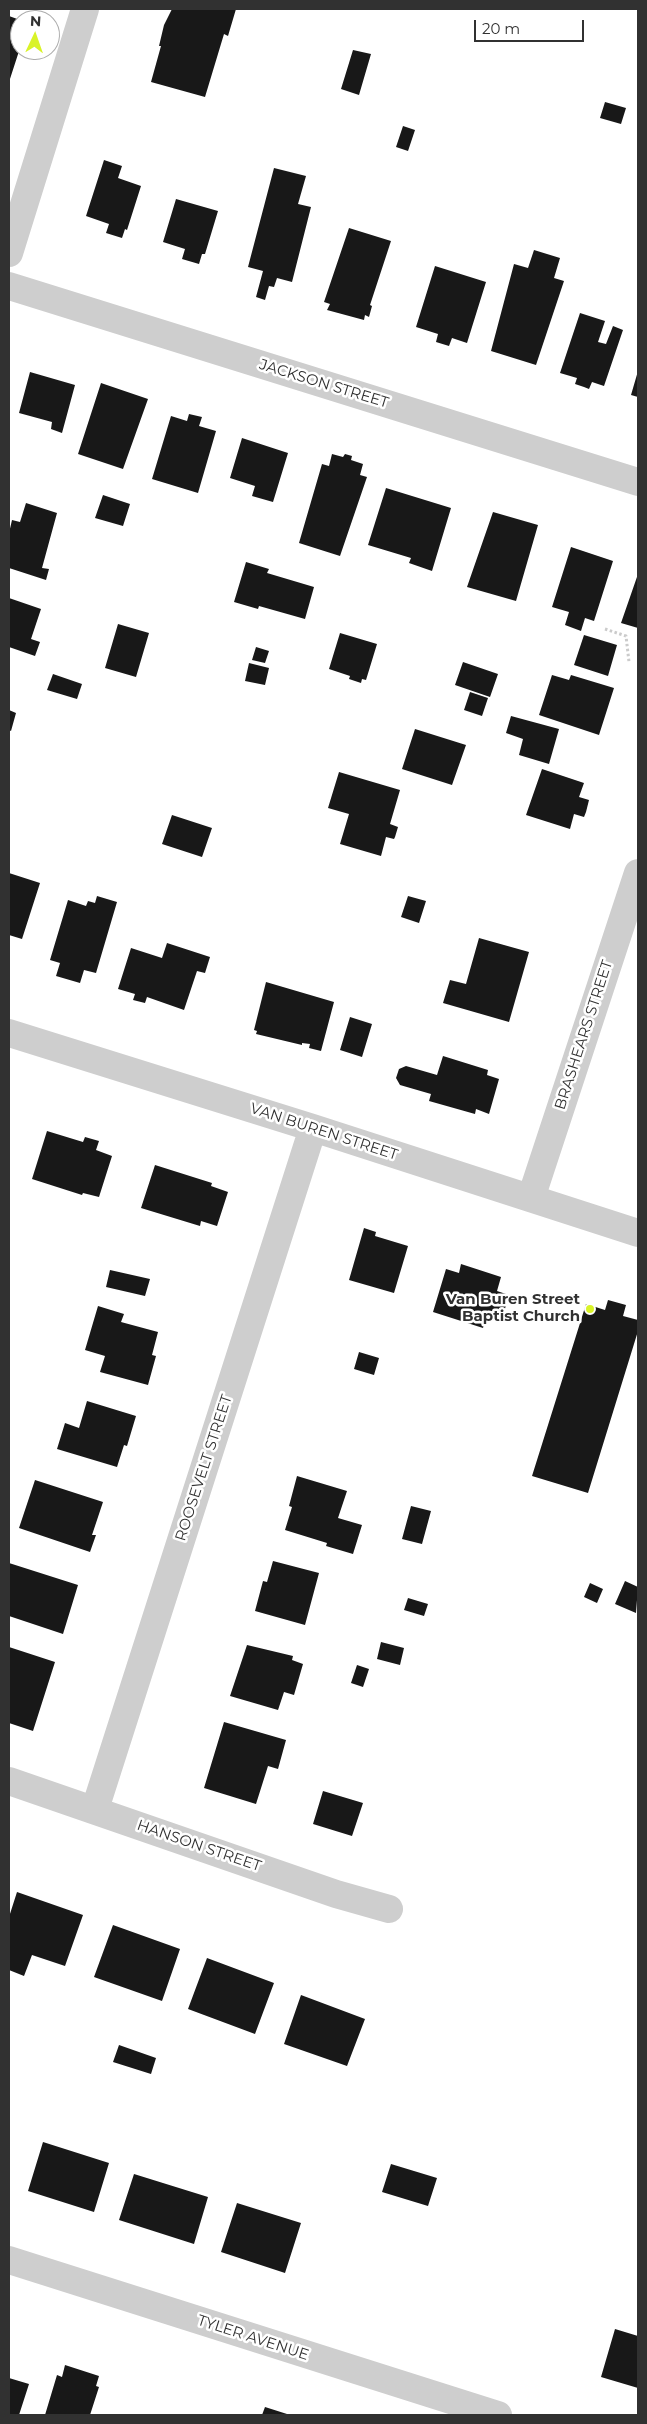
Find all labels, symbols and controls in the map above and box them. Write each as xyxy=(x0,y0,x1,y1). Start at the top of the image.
north arrow xyxy=(10,10,60,60)
scale bar xyxy=(477,10,587,42)
text: N xyxy=(30,12,42,30)
text: 20 m xyxy=(482,19,520,38)
street label: JACKSON STREET xyxy=(257,356,391,412)
street label: BRASHEARS STREET xyxy=(551,958,617,1112)
street label: VAN BUREN STREET xyxy=(248,1100,400,1164)
place label: Van Buren Street Baptist Church xyxy=(446,1291,580,1326)
marker: Van Buren Street Baptist Church xyxy=(584,1303,596,1315)
street label: ROOSEVELT STREET xyxy=(172,1393,236,1543)
street label: HANSON STREET xyxy=(134,1816,264,1876)
street label: TYLER AVENUE xyxy=(195,2312,311,2364)

